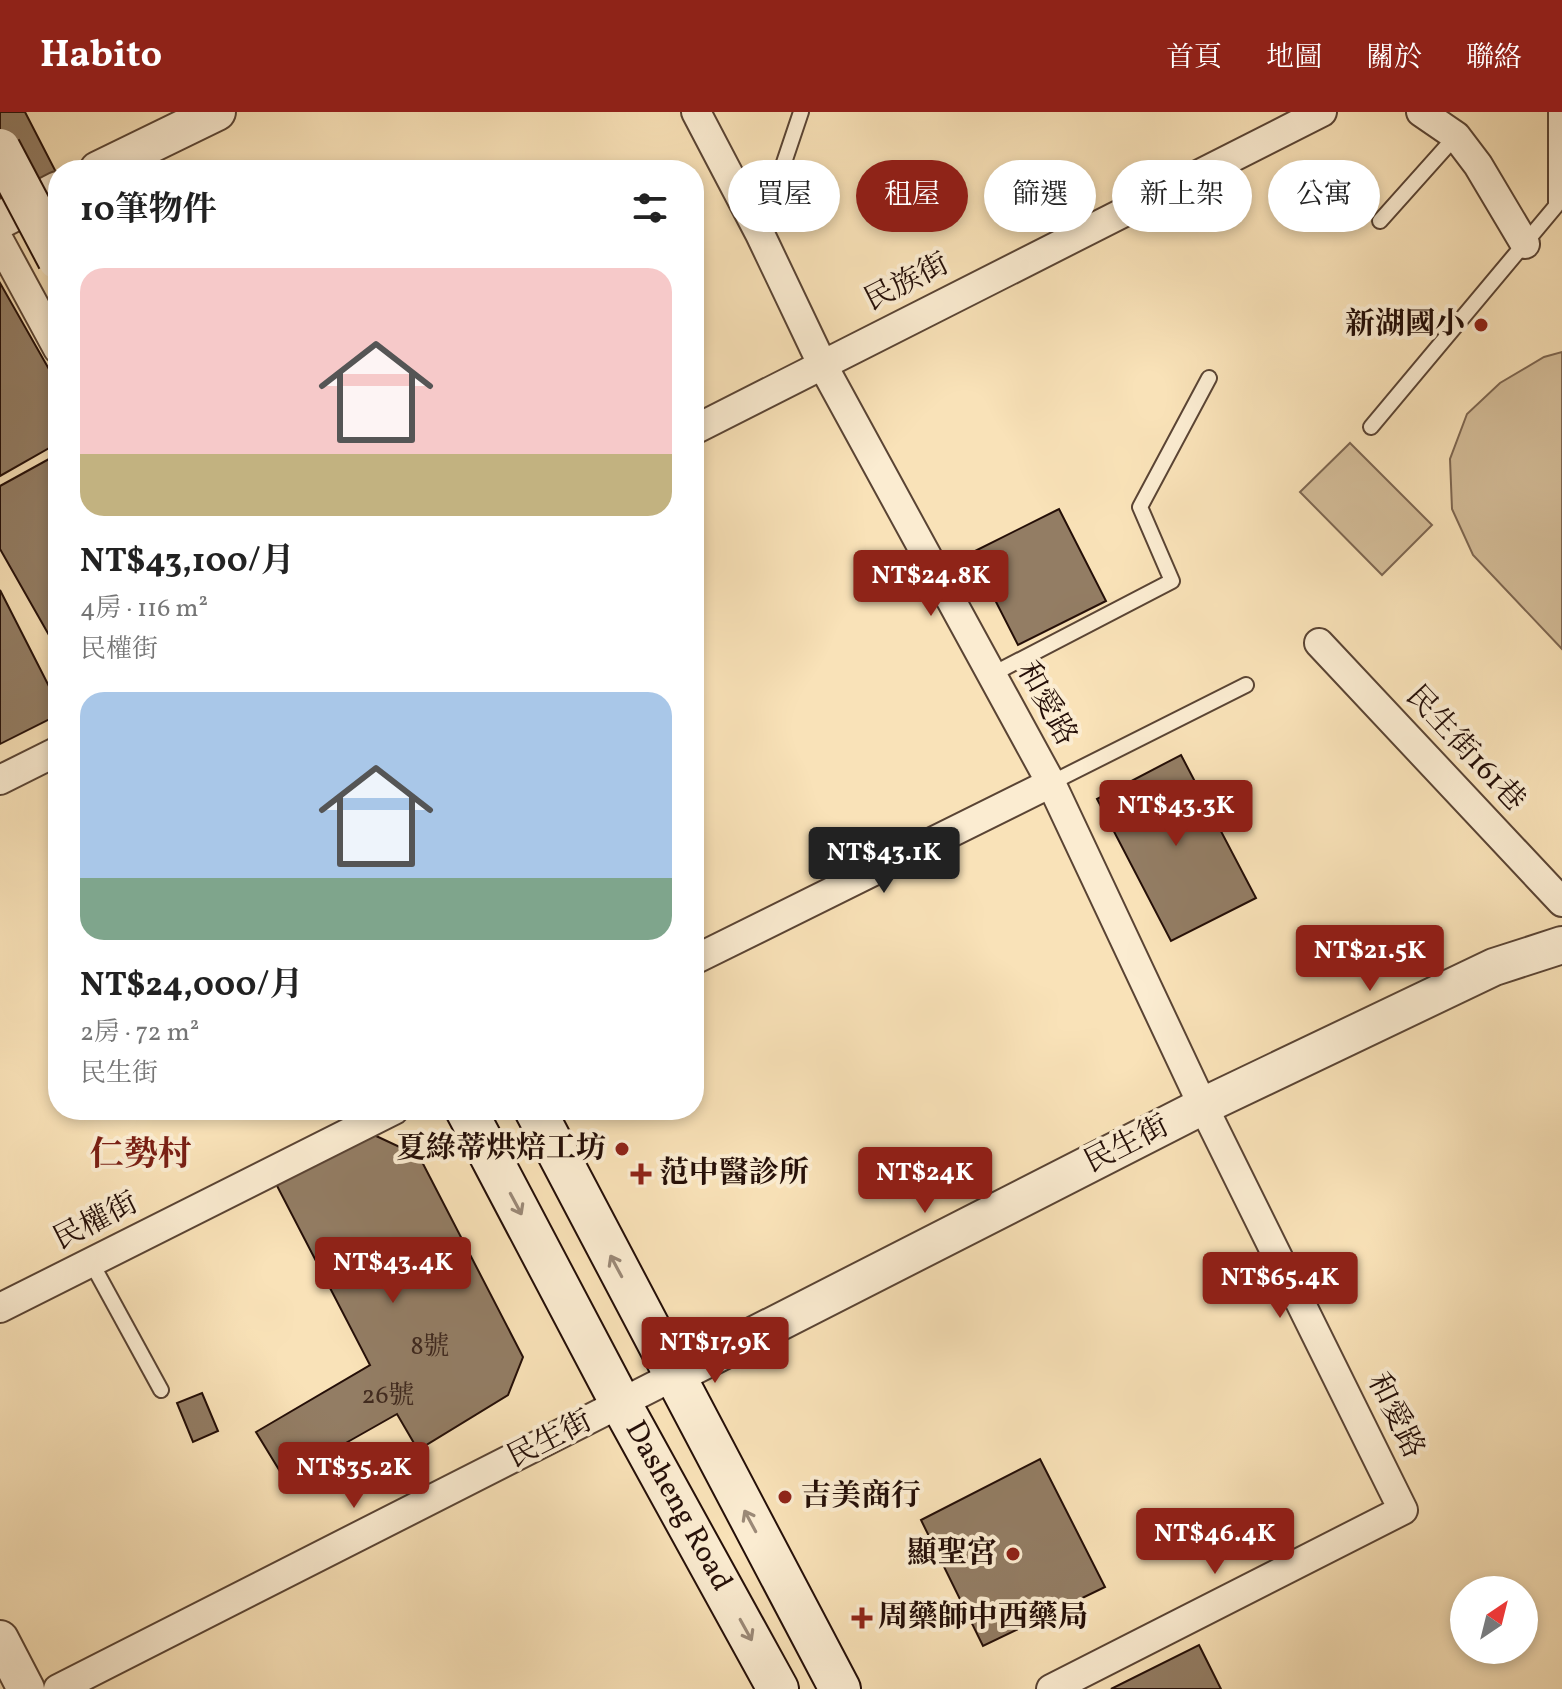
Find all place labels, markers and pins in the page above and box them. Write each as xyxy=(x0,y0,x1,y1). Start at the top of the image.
place label: 新湖國小 xyxy=(1345,304,1465,346)
marker: 新湖國小 xyxy=(1472,316,1490,334)
pin: NT$24.8K xyxy=(848,550,1014,618)
pin: NT$43.3K xyxy=(1093,780,1259,848)
pin: NT$43.1K xyxy=(801,827,967,895)
pin: NT$21.5K xyxy=(1287,925,1453,993)
place label: 夏綠蒂烘焙工坊 xyxy=(396,1128,606,1170)
marker: 夏綠蒂烘焙工坊 xyxy=(613,1140,631,1158)
pin: NT$24K xyxy=(860,1147,990,1215)
place label: 范中醫診所 xyxy=(659,1153,809,1195)
marker: 范中醫診所 xyxy=(630,1163,652,1185)
pin: NT$43.4K xyxy=(310,1237,476,1305)
pin: NT$65.4K xyxy=(1197,1252,1363,1320)
pin: NT$17.9K xyxy=(632,1317,798,1385)
pin: NT$35.2K xyxy=(271,1442,437,1510)
place label: 吉美商行 xyxy=(801,1476,921,1518)
marker: 吉美商行 xyxy=(776,1488,794,1506)
pin: NT$46.4K xyxy=(1132,1508,1298,1576)
place label: 顯聖宮 xyxy=(907,1533,997,1575)
marker: 顯聖宮 xyxy=(1004,1545,1022,1563)
place label: 周藥師中西藥局 xyxy=(878,1597,1088,1639)
marker: 周藥師中西藥局 xyxy=(853,1609,871,1627)

